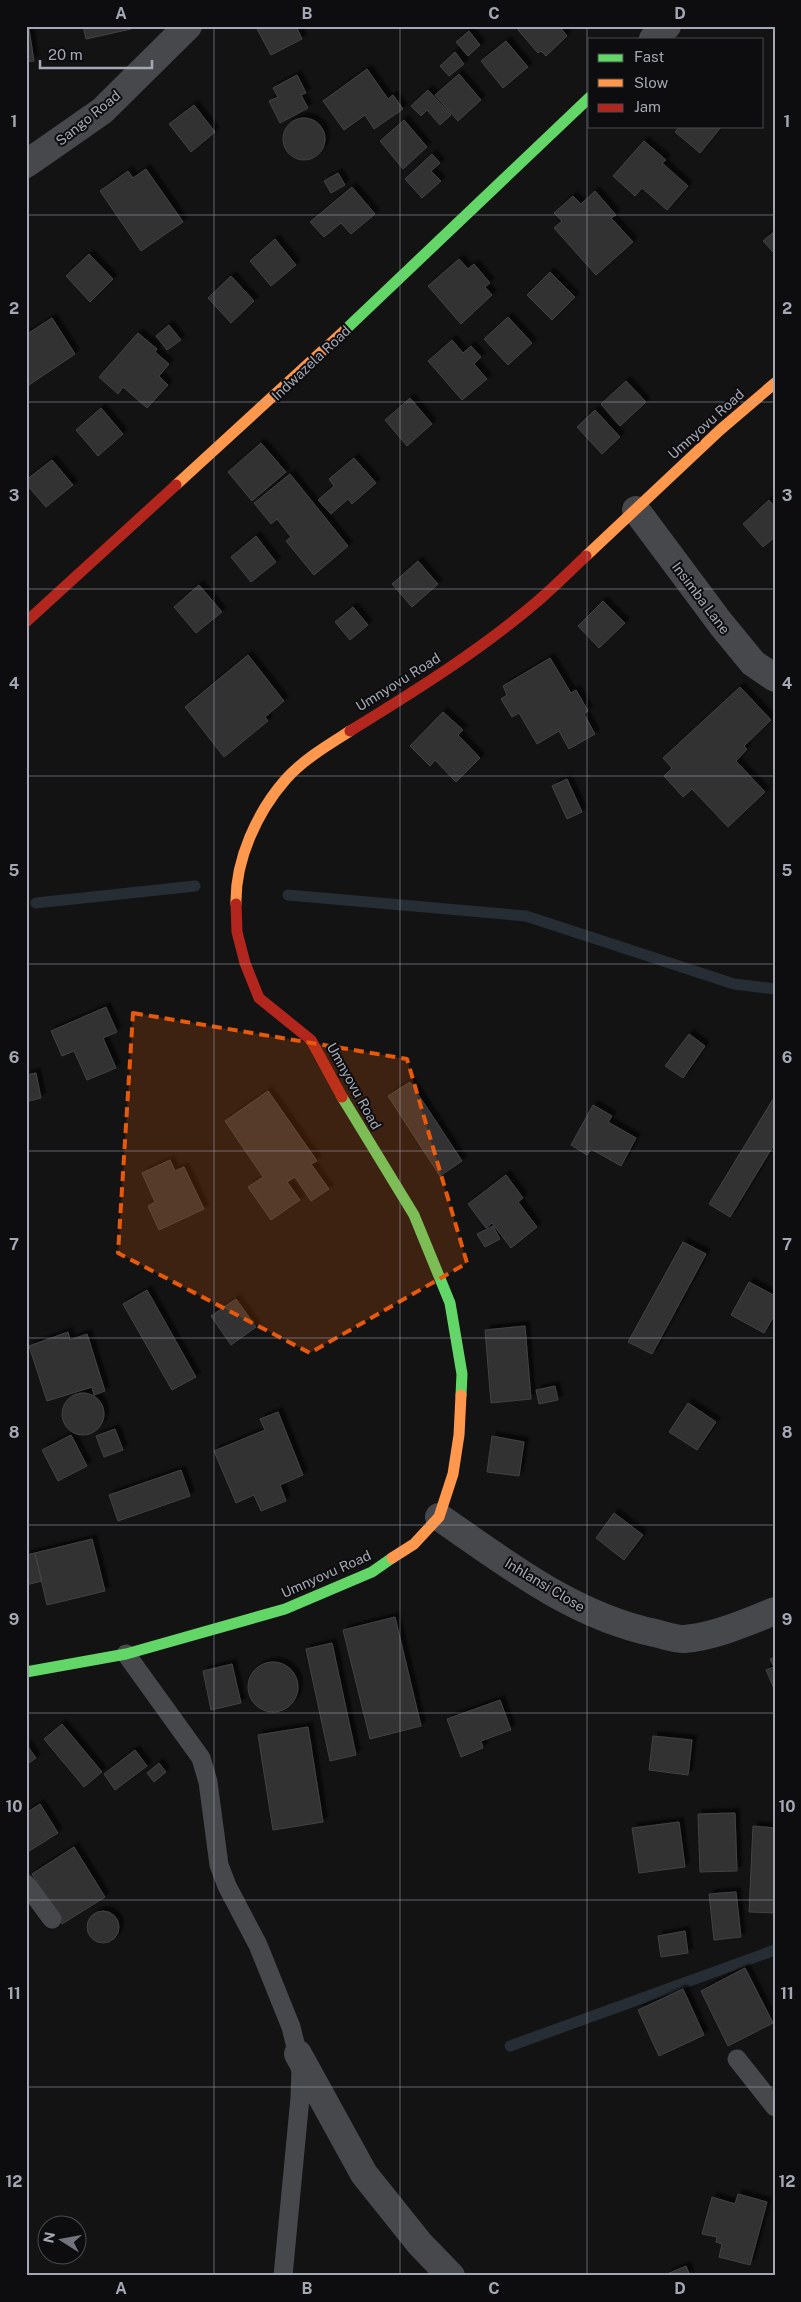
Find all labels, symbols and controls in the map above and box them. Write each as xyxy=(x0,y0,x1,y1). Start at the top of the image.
text: A xyxy=(115,4,127,23)
text: B xyxy=(302,4,313,23)
text: C xyxy=(488,4,500,23)
text: D xyxy=(674,4,686,23)
scale bar xyxy=(40,38,152,70)
legend xyxy=(588,38,764,128)
text: 20 m xyxy=(48,46,83,63)
text: Fast xyxy=(634,48,664,65)
text: Slow xyxy=(634,74,669,91)
street label: Sango Road xyxy=(53,87,123,149)
text: Jam xyxy=(634,98,661,115)
text: 1 xyxy=(11,112,17,131)
text: 1 xyxy=(784,112,790,131)
text: 2 xyxy=(9,299,19,318)
text: 2 xyxy=(782,299,792,318)
street label: Indwazela Road xyxy=(268,322,354,404)
street label: Umnyovu Road xyxy=(665,386,747,462)
text: 3 xyxy=(9,486,19,505)
text: 3 xyxy=(782,486,792,505)
street label: Insimba Lane xyxy=(669,559,733,637)
street label: Umnyovu Road xyxy=(353,650,443,714)
text: 4 xyxy=(9,674,20,693)
text: 4 xyxy=(782,674,793,693)
text: 5 xyxy=(9,861,20,880)
text: 5 xyxy=(782,861,793,880)
street label: Umnyovu Road xyxy=(324,1040,384,1132)
text: 6 xyxy=(9,1048,19,1067)
text: 6 xyxy=(782,1048,792,1067)
text: 7 xyxy=(9,1235,19,1254)
text: 7 xyxy=(782,1235,792,1254)
text: 8 xyxy=(9,1423,20,1442)
text: 8 xyxy=(782,1423,793,1442)
street label: Umnyovu Road xyxy=(279,1547,373,1601)
street label: Inhlansi Close xyxy=(502,1555,588,1615)
text: 9 xyxy=(9,1610,19,1629)
text: 9 xyxy=(782,1610,792,1629)
text: 10 xyxy=(5,1797,23,1816)
text: 10 xyxy=(778,1797,796,1816)
text: 11 xyxy=(7,1984,21,2003)
text: 11 xyxy=(780,1984,794,2003)
text: 12 xyxy=(5,2172,23,2191)
text: 12 xyxy=(778,2172,796,2191)
north arrow xyxy=(38,2214,88,2264)
text: N xyxy=(40,2231,58,2244)
text: A xyxy=(115,2279,127,2298)
text: B xyxy=(302,2279,313,2298)
text: C xyxy=(488,2279,500,2298)
text: D xyxy=(674,2279,686,2298)

